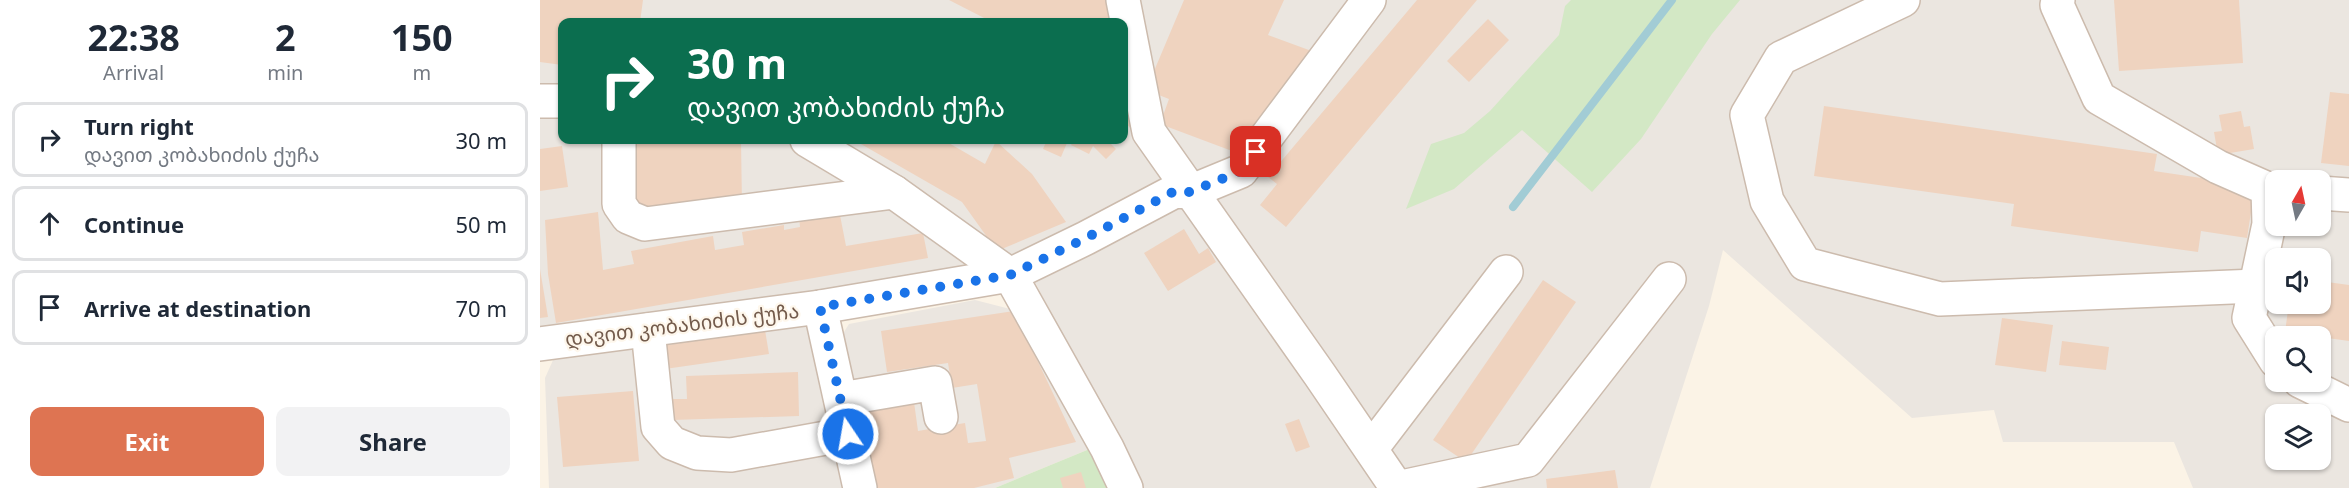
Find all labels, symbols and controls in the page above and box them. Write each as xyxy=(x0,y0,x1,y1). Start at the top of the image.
text: 22:38 xyxy=(87,13,180,62)
text: 2 xyxy=(275,13,296,62)
text: 150 xyxy=(391,13,453,62)
text: 30 m xyxy=(687,34,787,91)
icon: right xyxy=(588,42,666,120)
text: Arrival xyxy=(103,59,164,86)
text: min xyxy=(267,59,303,86)
text: m xyxy=(412,59,431,86)
text: დავით კობახიძის ქუჩა xyxy=(687,88,1005,125)
text: Turn right xyxy=(84,111,194,141)
icon: right xyxy=(33,123,66,156)
text: 30 m xyxy=(456,125,507,155)
pin xyxy=(1230,126,1281,177)
icon: arrive xyxy=(1239,135,1272,168)
text: დავით კობახიძის ქუჩა xyxy=(84,141,320,168)
north arrow xyxy=(2265,170,2331,236)
map controls xyxy=(2265,170,2331,470)
icon: ahead xyxy=(33,207,66,240)
text: Continue xyxy=(84,209,184,239)
text: 50 m xyxy=(456,209,507,239)
button: sound xyxy=(2265,248,2331,314)
icon: arrive xyxy=(33,291,66,324)
text: Arrive at destination xyxy=(84,293,311,323)
text: 70 m xyxy=(456,293,507,323)
street label: დავით კობახიძის ქუჩა xyxy=(563,297,801,352)
button: search xyxy=(2265,326,2331,392)
position arrow xyxy=(816,402,880,466)
button: layers xyxy=(2265,404,2331,470)
button: Exit xyxy=(30,407,264,476)
button: Share xyxy=(276,407,510,476)

